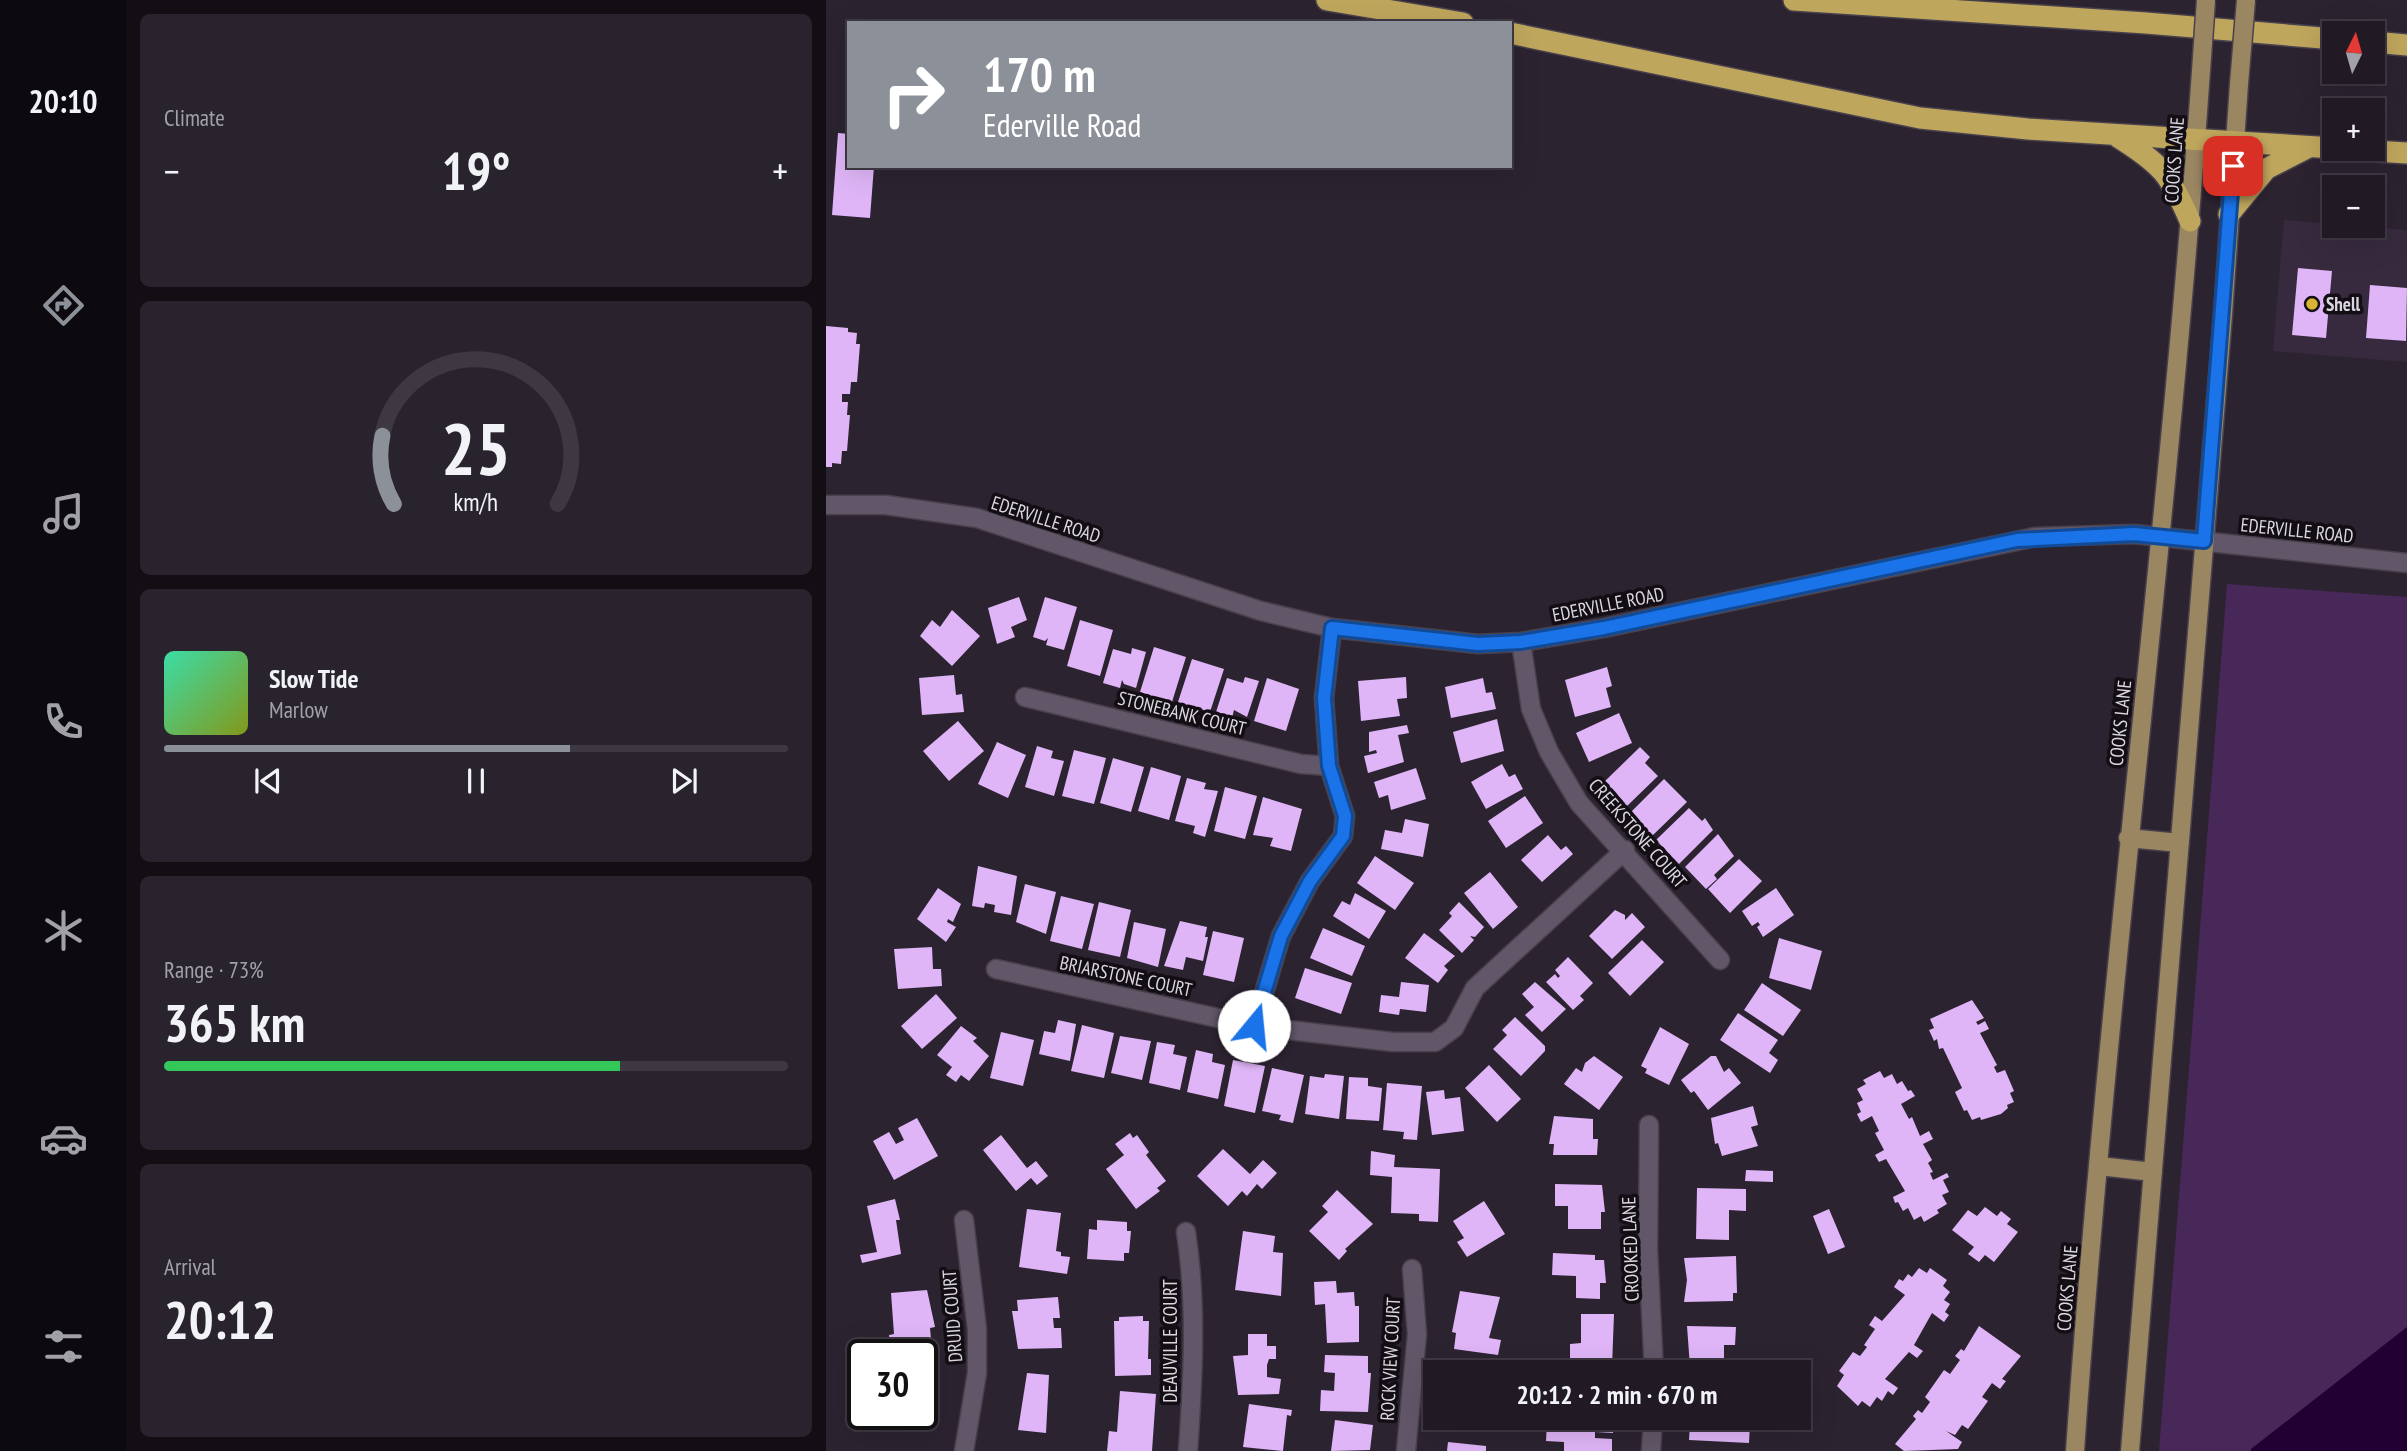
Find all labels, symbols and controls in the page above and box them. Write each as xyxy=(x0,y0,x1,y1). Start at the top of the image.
north arrow xyxy=(2322,21,2385,84)
map controls xyxy=(2322,21,2385,238)
text: 170 m xyxy=(983,42,1096,106)
icon: right xyxy=(868,49,959,140)
text: 20:10 xyxy=(28,80,98,122)
button: + xyxy=(2322,98,2385,161)
text: Climate xyxy=(164,103,225,132)
text: Ederville Road xyxy=(983,104,1141,146)
street label: COOKS LANE xyxy=(2159,116,2189,204)
pin xyxy=(2203,136,2263,196)
text: 19° xyxy=(442,137,510,204)
text: − xyxy=(164,146,180,195)
text: + xyxy=(772,146,788,195)
icon: arrive xyxy=(2214,147,2252,185)
button: − xyxy=(2322,175,2385,238)
icon: directions xyxy=(39,281,88,330)
place label: Shell xyxy=(2326,292,2361,316)
marker: Shell xyxy=(2304,296,2320,312)
text: 25 xyxy=(441,401,511,495)
text: km/h xyxy=(454,486,498,518)
icon: music xyxy=(39,489,88,538)
street label: EDERVILLE ROAD xyxy=(988,490,1104,548)
street label: EDERVILLE ROAD xyxy=(2239,512,2355,548)
street label: EDERVILLE ROAD xyxy=(1550,581,1666,627)
text: Slow Tide xyxy=(269,662,359,695)
street label: COOKS LANE xyxy=(2104,679,2136,767)
street label: STONEBANK COURT xyxy=(1115,685,1249,741)
text: Marlow xyxy=(269,695,328,724)
icon: phone xyxy=(39,697,88,746)
icon: previous xyxy=(249,762,287,800)
icon: pause xyxy=(457,762,495,800)
icon: next xyxy=(665,762,703,800)
street label: CREEKSTONE COURT xyxy=(1584,773,1693,893)
icon: climate xyxy=(39,906,88,955)
street label: BRIARSTONE COURT xyxy=(1058,950,1195,1002)
text: Range · 73% xyxy=(164,955,264,984)
text: 365 km xyxy=(164,989,305,1056)
position arrow xyxy=(1217,989,1291,1063)
icon: car xyxy=(39,1114,88,1163)
street label: CROOKED LANE xyxy=(1616,1196,1644,1302)
street label: COOKS LANE xyxy=(2051,1244,2083,1332)
text: Arrival xyxy=(164,1252,216,1281)
street label: DRUID COURT xyxy=(937,1268,967,1363)
street label: DEAUVILLE COURT xyxy=(1158,1279,1182,1403)
text: 20:12 xyxy=(164,1286,276,1353)
street label: ROCK VIEW COURT xyxy=(1375,1296,1405,1421)
icon: filters xyxy=(39,1322,88,1371)
speed limit sign: 30 xyxy=(847,1339,938,1430)
text: 20:12 · 2 min · 670 m xyxy=(1517,1378,1717,1411)

